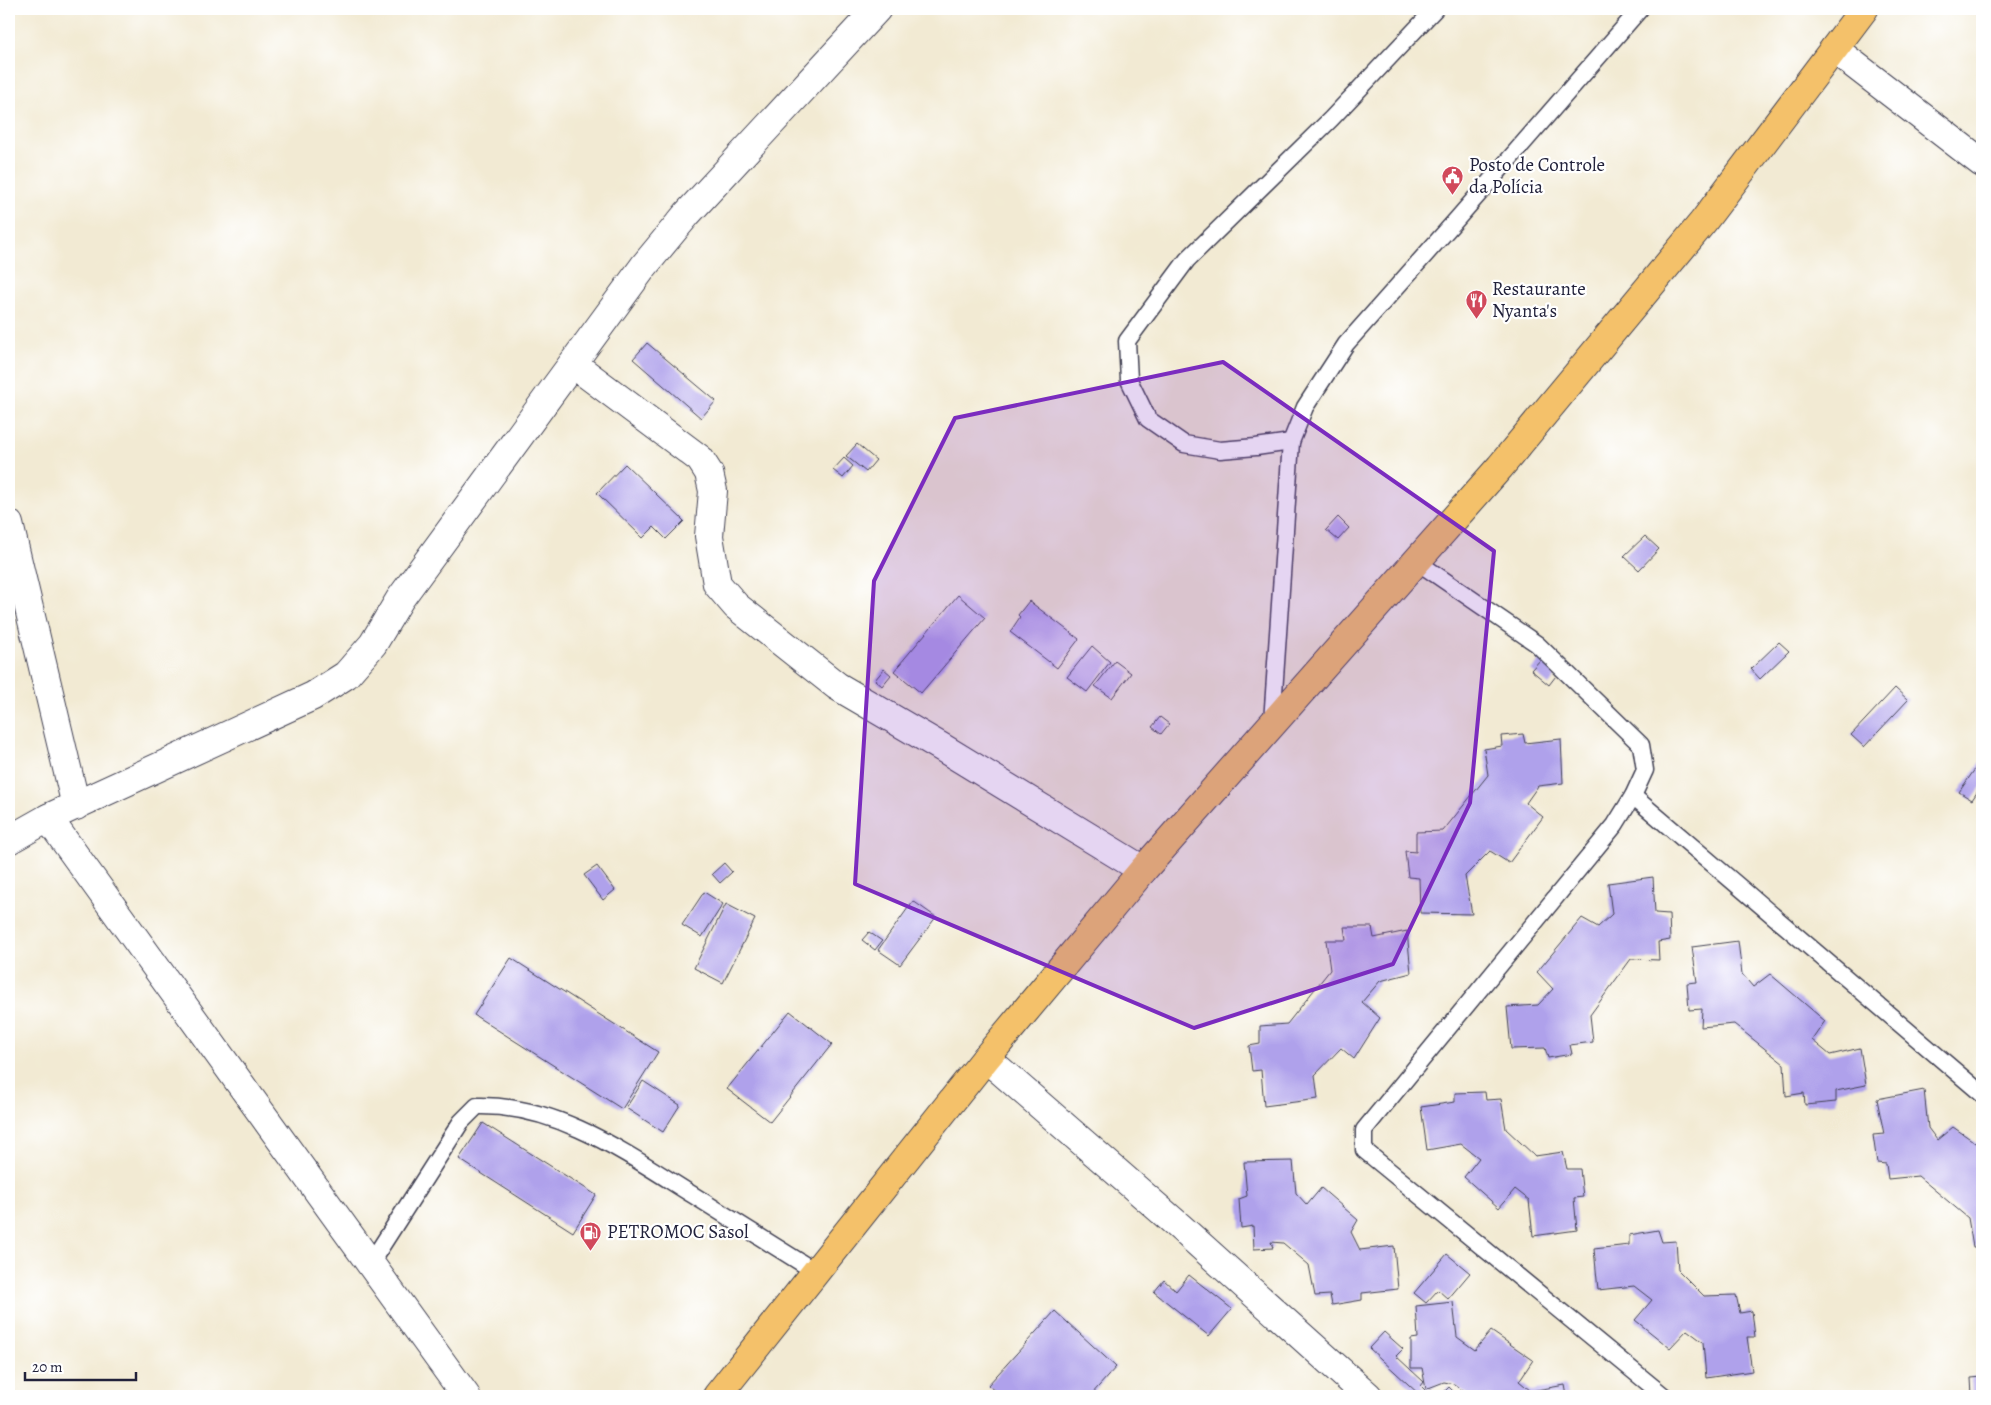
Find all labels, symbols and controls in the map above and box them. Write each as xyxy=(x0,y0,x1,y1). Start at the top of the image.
place label: Posto de Controle da Polícia xyxy=(1469,152,1605,200)
public building icon: Posto de Controle da Polícia xyxy=(1441,164,1465,195)
place label: Restaurante Nyanta's xyxy=(1492,276,1586,324)
restaurant icon: Restaurante Nyanta's xyxy=(1464,288,1488,319)
place label: PETROMOC Sasol xyxy=(607,1219,749,1245)
fuel station icon: PETROMOC Sasol xyxy=(579,1220,603,1251)
scale bar xyxy=(25,1350,136,1382)
text: 20 m xyxy=(32,1357,63,1377)

